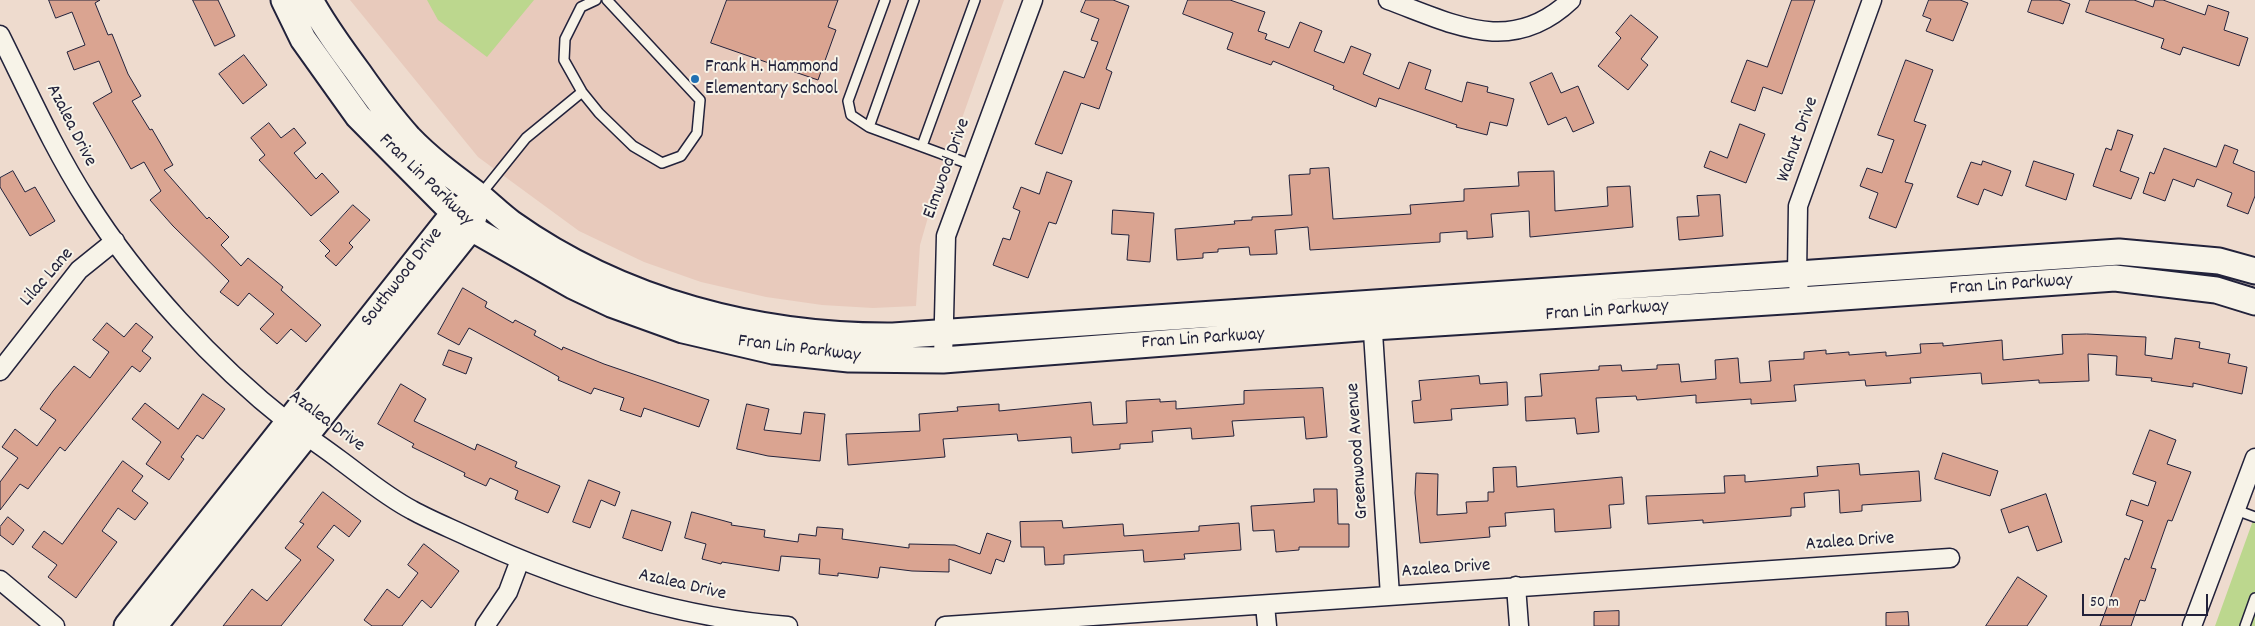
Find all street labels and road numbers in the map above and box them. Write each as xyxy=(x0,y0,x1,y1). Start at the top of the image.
street label: Azalea Drive xyxy=(40,81,100,171)
street label: Walnut Drive xyxy=(1773,94,1825,186)
street label: Elmwood Drive xyxy=(919,116,977,222)
street label: Fran Lin Parkway xyxy=(373,130,477,232)
street label: Southwood Drive xyxy=(357,224,449,332)
street label: Lilac Lane xyxy=(16,244,80,312)
street label: Fran Lin Parkway xyxy=(1949,270,2073,302)
street label: Fran Lin Parkway xyxy=(1545,296,1669,328)
street label: Fran Lin Parkway xyxy=(1141,324,1265,356)
street label: Fran Lin Parkway xyxy=(736,331,862,369)
street label: Greenwood Avenue xyxy=(1343,382,1375,520)
street label: Azalea Drive xyxy=(283,386,369,458)
street label: Azalea Drive xyxy=(1805,529,1895,557)
street label: Azalea Drive xyxy=(1401,556,1491,584)
street label: Azalea Drive xyxy=(636,565,728,607)

